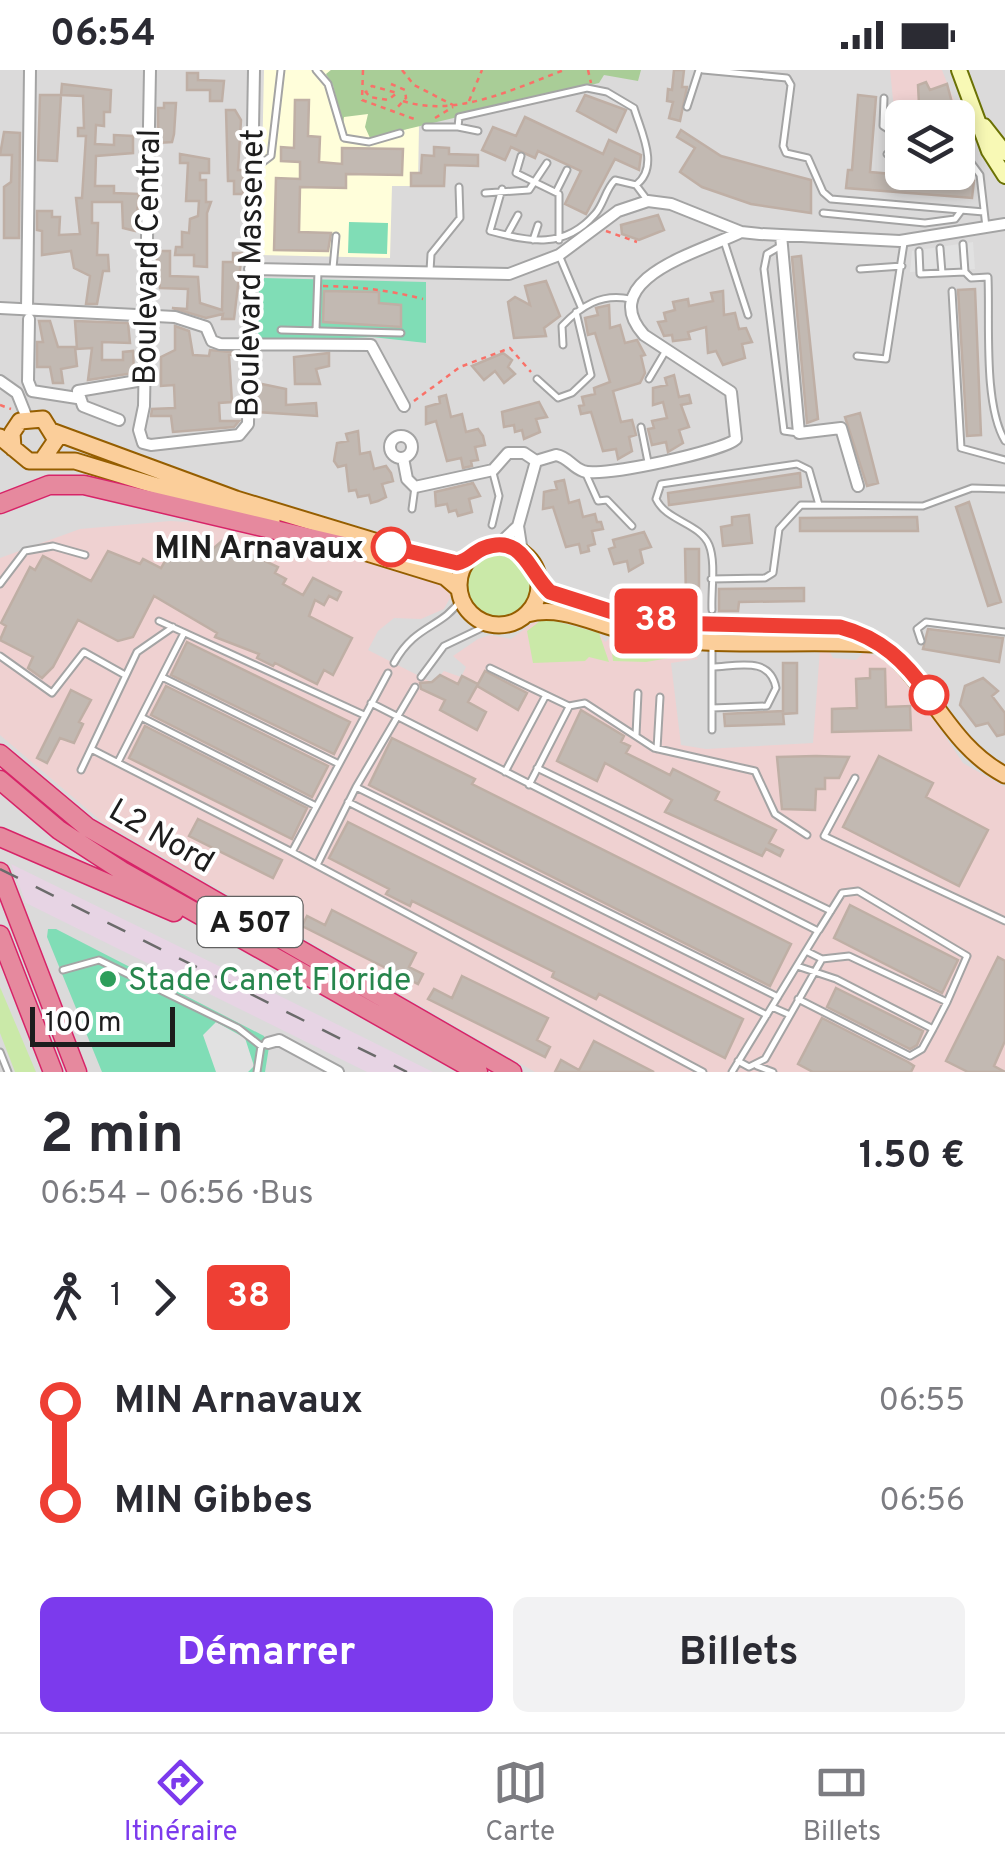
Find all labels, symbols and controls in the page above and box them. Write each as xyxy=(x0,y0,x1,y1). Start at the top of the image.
text: 06:54 xyxy=(50,11,156,60)
map controls xyxy=(885,100,975,190)
button: layers xyxy=(885,100,975,190)
street label: Boulevard Massenet xyxy=(229,128,275,418)
street label: Boulevard Central xyxy=(127,129,171,385)
marker: MIN Arnavaux xyxy=(372,528,410,566)
place label: MIN Arnavaux xyxy=(154,530,364,570)
line badge: 38 xyxy=(611,588,701,654)
text: 38 xyxy=(635,599,678,643)
unlabelled marker xyxy=(910,676,948,714)
street label: L2 Nord xyxy=(101,792,220,884)
road number: A 507 xyxy=(198,897,302,947)
place label: Stade Canet Floride xyxy=(128,962,411,1002)
marker: Stade Canet Floride xyxy=(97,968,119,990)
scale bar xyxy=(30,1002,175,1046)
text: 100 m xyxy=(45,1006,121,1042)
text: 2 min xyxy=(40,1102,184,1172)
text: 1.50 € xyxy=(859,1133,965,1182)
text: 06:54 – 06:56 · Bus xyxy=(40,1175,313,1215)
icon: walk xyxy=(40,1270,95,1325)
icon: forward xyxy=(137,1270,192,1325)
text: 38 xyxy=(227,1275,270,1319)
text: 1 xyxy=(110,1277,122,1317)
text: MIN Arnavaux xyxy=(114,1378,363,1427)
text: 06:55 xyxy=(878,1382,965,1422)
text: MIN Gibbes xyxy=(114,1478,313,1527)
text: 06:56 xyxy=(879,1482,965,1522)
button: Démarrer xyxy=(40,1597,493,1712)
button: Billets xyxy=(513,1597,965,1712)
tab: Itinéraire xyxy=(124,1755,238,1851)
tab: Carte xyxy=(485,1755,555,1851)
tab: Billets xyxy=(803,1755,881,1851)

